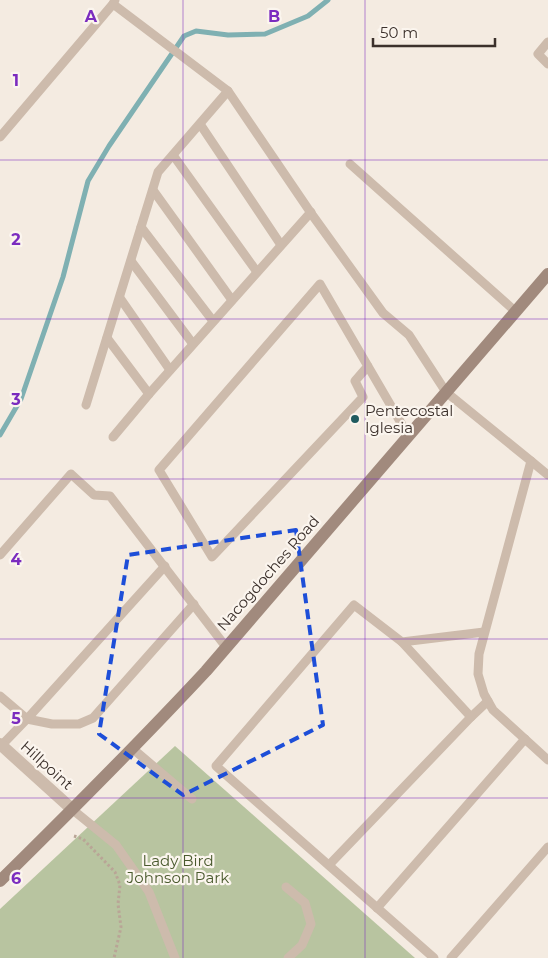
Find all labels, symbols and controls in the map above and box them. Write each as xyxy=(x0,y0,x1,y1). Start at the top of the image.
text: A xyxy=(84,7,98,26)
text: B xyxy=(268,7,280,26)
scale bar xyxy=(373,15,496,47)
text: 50 m xyxy=(380,23,418,42)
text: 1 xyxy=(13,71,19,90)
text: 2 xyxy=(11,230,21,249)
text: 3 xyxy=(10,390,21,409)
place label: Pentecostal Iglesia xyxy=(365,401,453,437)
marker: Pentecostal Iglesia xyxy=(349,413,361,425)
street label: Nacogdoches Road xyxy=(213,511,323,635)
text: 4 xyxy=(10,550,22,569)
text: 5 xyxy=(11,709,21,728)
street label: Hillpoint xyxy=(17,736,77,794)
park label: Lady Bird Johnson Park xyxy=(126,851,229,887)
text: 6 xyxy=(11,869,21,888)

